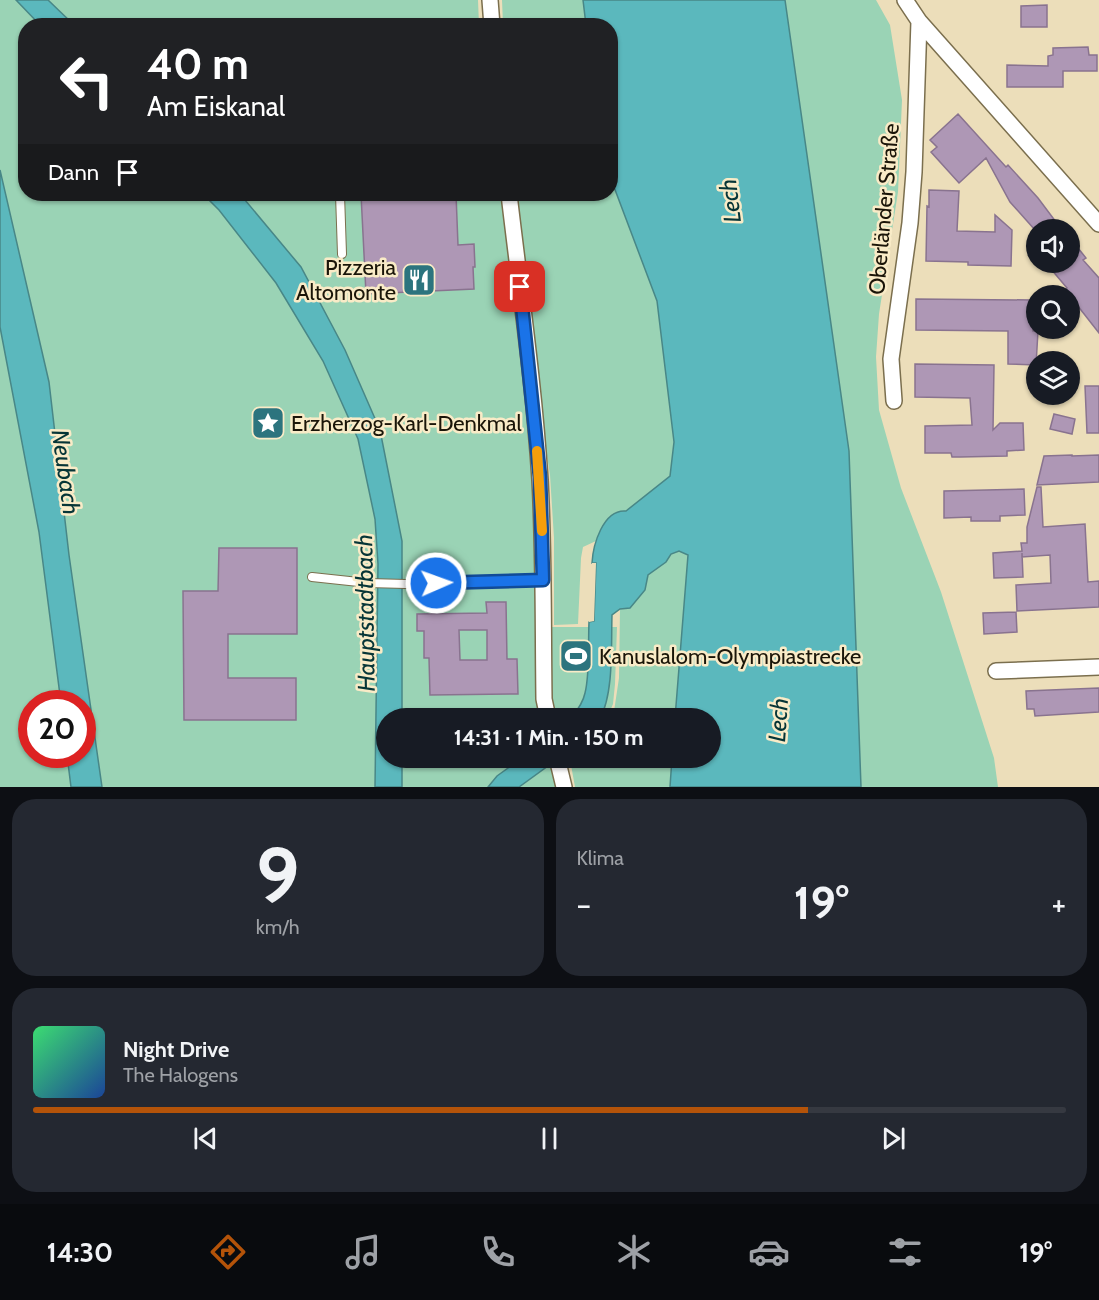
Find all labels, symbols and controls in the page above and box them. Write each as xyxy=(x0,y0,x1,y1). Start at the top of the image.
text: 40 m xyxy=(147,38,249,90)
icon: left xyxy=(48,42,126,120)
text: Am Eiskanal xyxy=(147,90,285,123)
street label: Oberländer Straße xyxy=(863,122,905,296)
icon: arrive xyxy=(111,156,144,189)
text: Dann xyxy=(48,159,99,186)
water label: Lech xyxy=(713,177,747,225)
map controls xyxy=(1026,219,1080,405)
button: sound xyxy=(1026,219,1080,273)
place label: Pizzeria Altomonte xyxy=(296,254,396,306)
pin xyxy=(494,261,545,312)
restaurant icon: Pizzeria Altomonte xyxy=(401,262,437,298)
icon: arrive xyxy=(503,270,536,303)
button: search xyxy=(1026,285,1080,339)
button: layers xyxy=(1026,351,1080,405)
place icon: Erzherzog-Karl-Denkmal xyxy=(250,405,286,441)
place label: Erzherzog-Karl-Denkmal xyxy=(291,410,523,437)
water label: Neubach xyxy=(46,428,86,516)
water label: Hauptstadtbach xyxy=(349,534,381,692)
position arrow xyxy=(404,551,468,615)
sports icon: Kanuslalom-Olympiastrecke xyxy=(558,638,594,674)
place label: Kanuslalom-Olympiastrecke xyxy=(599,643,861,670)
speed limit sign: 20 xyxy=(18,690,96,768)
water label: Lech xyxy=(762,697,794,743)
text: 14:31 · 1 Min. · 150 m xyxy=(454,724,643,751)
text: 9 xyxy=(256,828,300,923)
text: Klima xyxy=(577,846,624,870)
text: 19° xyxy=(794,876,849,930)
text: − xyxy=(577,884,591,924)
text: + xyxy=(1051,884,1066,924)
text: km/h xyxy=(256,915,300,939)
text: Night Drive xyxy=(123,1036,229,1063)
text: The Halogens xyxy=(123,1063,238,1087)
icon: previous xyxy=(189,1122,222,1155)
icon: pause xyxy=(533,1122,566,1155)
icon: next xyxy=(877,1122,910,1155)
icon: directions xyxy=(207,1231,249,1273)
icon: music xyxy=(342,1231,384,1273)
icon: phone xyxy=(477,1231,519,1273)
icon: climate xyxy=(613,1231,655,1273)
icon: car xyxy=(748,1231,790,1273)
icon: filters xyxy=(884,1231,926,1273)
text: 14:30 xyxy=(47,1236,113,1269)
text: 19° xyxy=(1019,1236,1052,1269)

